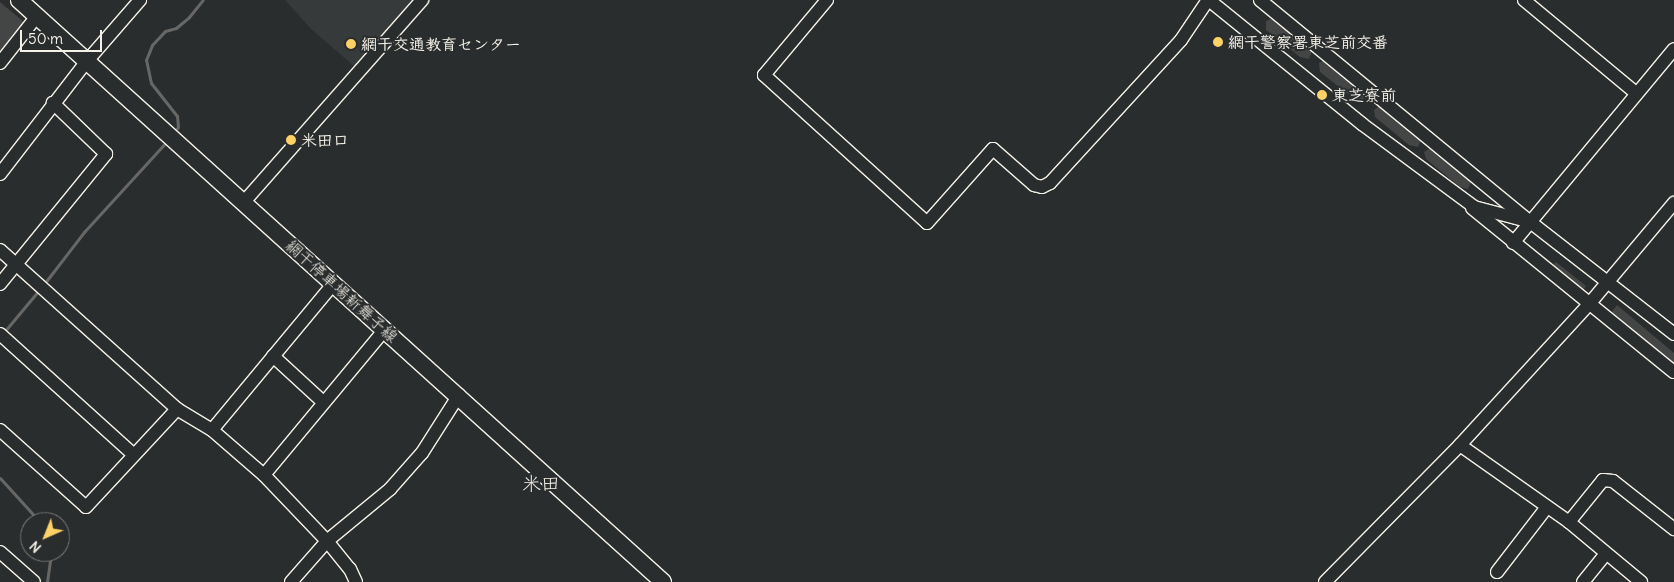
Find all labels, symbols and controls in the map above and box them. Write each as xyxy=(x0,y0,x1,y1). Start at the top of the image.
scale bar xyxy=(22,20,105,52)
text: 50 m xyxy=(28,29,63,48)
place label: 網干警察署東芝前交番 xyxy=(1228,32,1388,52)
place label: 網干交通教育センター xyxy=(361,34,521,54)
marker: 網干警察署東芝前交番 xyxy=(1212,36,1224,48)
marker: 網干交通教育センター xyxy=(345,38,357,50)
place label: 東芝寮前 xyxy=(1332,85,1396,105)
marker: 東芝寮前 xyxy=(1316,89,1328,101)
place label: 米田口 xyxy=(301,130,349,150)
marker: 米田口 xyxy=(285,134,297,146)
street label: 網干停車場新舞子線 xyxy=(282,236,402,346)
district label: 米田 xyxy=(522,473,560,495)
north arrow xyxy=(20,512,70,562)
text: N xyxy=(26,537,45,557)

